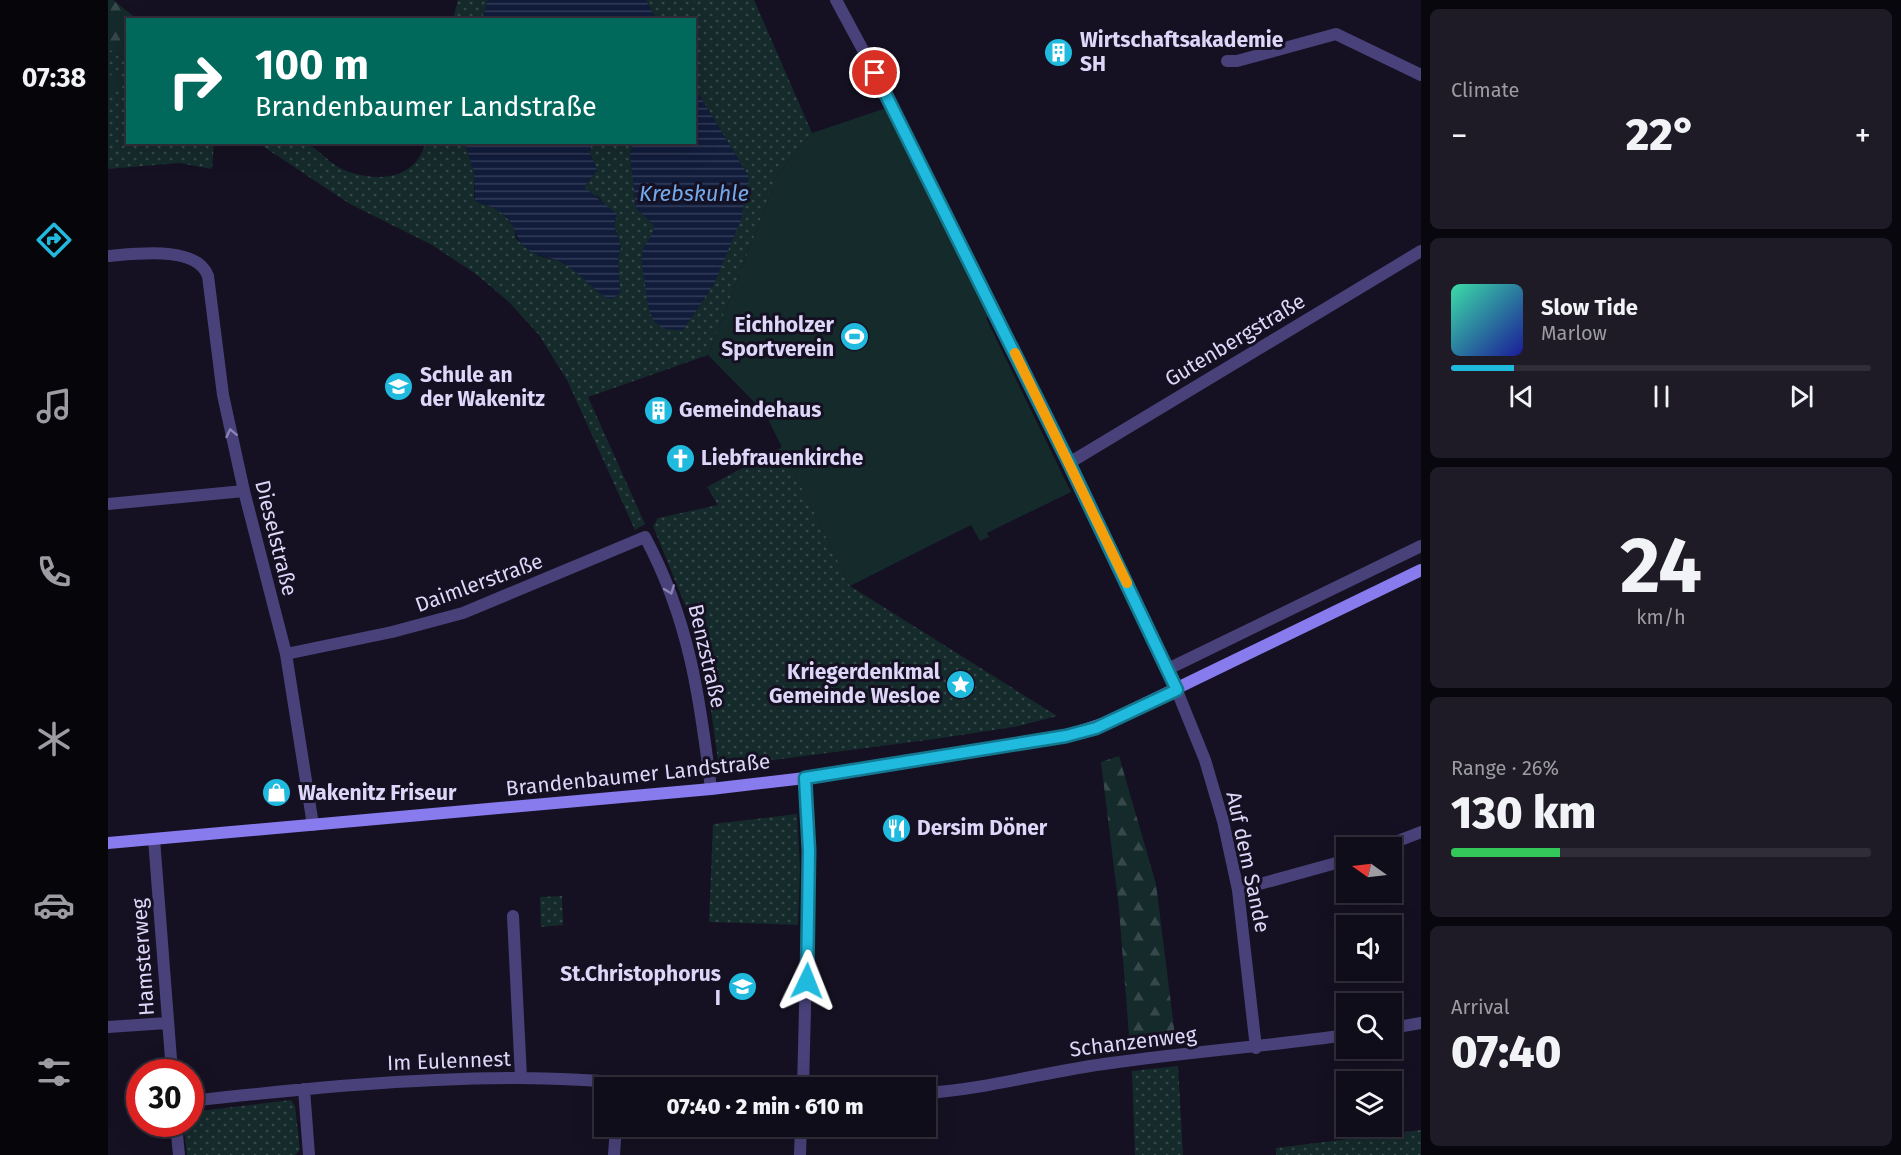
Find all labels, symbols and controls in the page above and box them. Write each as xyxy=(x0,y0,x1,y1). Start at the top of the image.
place label: Wirtschaftsakademie SH xyxy=(1080,27,1284,77)
building icon: Wirtschaftsakademie SH xyxy=(1043,36,1075,68)
text: 100 m xyxy=(255,40,369,90)
icon: right xyxy=(156,42,234,120)
pin xyxy=(849,47,900,98)
icon: arrive xyxy=(858,56,891,89)
text: 07:38 xyxy=(22,62,86,94)
text: Climate xyxy=(1451,78,1519,102)
text: Brandenbaumer Landstraße xyxy=(255,91,597,123)
text: 22° xyxy=(1626,108,1696,162)
text: − xyxy=(1451,116,1468,156)
text: + xyxy=(1855,116,1871,156)
water label: Krebskuhle xyxy=(639,180,749,207)
icon: directions xyxy=(33,219,75,261)
street label: Gutenbergstraße xyxy=(1160,288,1310,392)
text: Slow Tide xyxy=(1541,294,1638,321)
place label: Eichholzer Sportverein xyxy=(721,312,835,362)
sports icon: Eichholzer Sportverein xyxy=(839,321,871,353)
text: Marlow xyxy=(1541,321,1607,345)
place label: Schule an der Wakenitz xyxy=(420,362,545,412)
school or university icon: Schule an der Wakenitz xyxy=(383,371,415,403)
icon: previous xyxy=(1505,380,1538,413)
icon: pause xyxy=(1645,380,1678,413)
icon: next xyxy=(1785,380,1818,413)
icon: music xyxy=(33,385,75,427)
building icon: Gemeindehaus xyxy=(642,394,674,426)
place label: Gemeindehaus xyxy=(679,397,821,423)
one-way arrow xyxy=(226,429,239,439)
church icon: Liebfrauenkirche xyxy=(664,442,696,474)
place label: Liebfrauenkirche xyxy=(701,445,864,471)
street label: Dieselstraße xyxy=(249,477,303,599)
text: 24 xyxy=(1620,519,1702,613)
street label: Daimlerstraße xyxy=(412,548,546,618)
icon: phone xyxy=(33,551,75,593)
one-way arrow xyxy=(662,584,675,594)
street label: Benzstraße xyxy=(682,602,732,710)
text: km/h xyxy=(1636,605,1686,629)
place label: Kriegerdenkmal Gemeinde Wesloe xyxy=(769,659,941,709)
place icon: Kriegerdenkmal Gemeinde Wesloe xyxy=(945,668,977,700)
icon: climate xyxy=(33,718,75,760)
street label: Brandenbaumer Landstraße xyxy=(504,748,772,802)
text: Range · 26% xyxy=(1451,756,1559,780)
shop icon: Wakenitz Friseur xyxy=(261,777,293,809)
place label: Wakenitz Friseur xyxy=(298,780,457,806)
text: 130 km xyxy=(1451,786,1596,840)
street label: Auf dem Sande xyxy=(1220,789,1276,935)
restaurant icon: Dersim Döner xyxy=(880,812,912,844)
place label: Dersim Döner xyxy=(917,815,1048,841)
north arrow xyxy=(1336,837,1402,903)
map controls xyxy=(1336,837,1402,1137)
icon: car xyxy=(33,884,75,926)
street label: Hamsterweg xyxy=(126,897,160,1017)
button: sound xyxy=(1336,915,1402,981)
position arrow xyxy=(775,949,839,1013)
place label: St.Christophorus I xyxy=(560,961,721,1011)
school or university icon: St.Christophorus I xyxy=(726,970,758,1002)
button: search xyxy=(1336,993,1402,1059)
text: Arrival xyxy=(1451,995,1510,1019)
street label: Schanzenweg xyxy=(1068,1021,1198,1063)
text: 07:40 xyxy=(1451,1025,1561,1079)
street label: Im Eulennest xyxy=(387,1046,512,1076)
icon: filters xyxy=(33,1051,75,1093)
speed limit sign: 30 xyxy=(126,1059,204,1137)
button: layers xyxy=(1336,1071,1402,1137)
text: 07:40 · 2 min · 610 m xyxy=(667,1093,863,1120)

